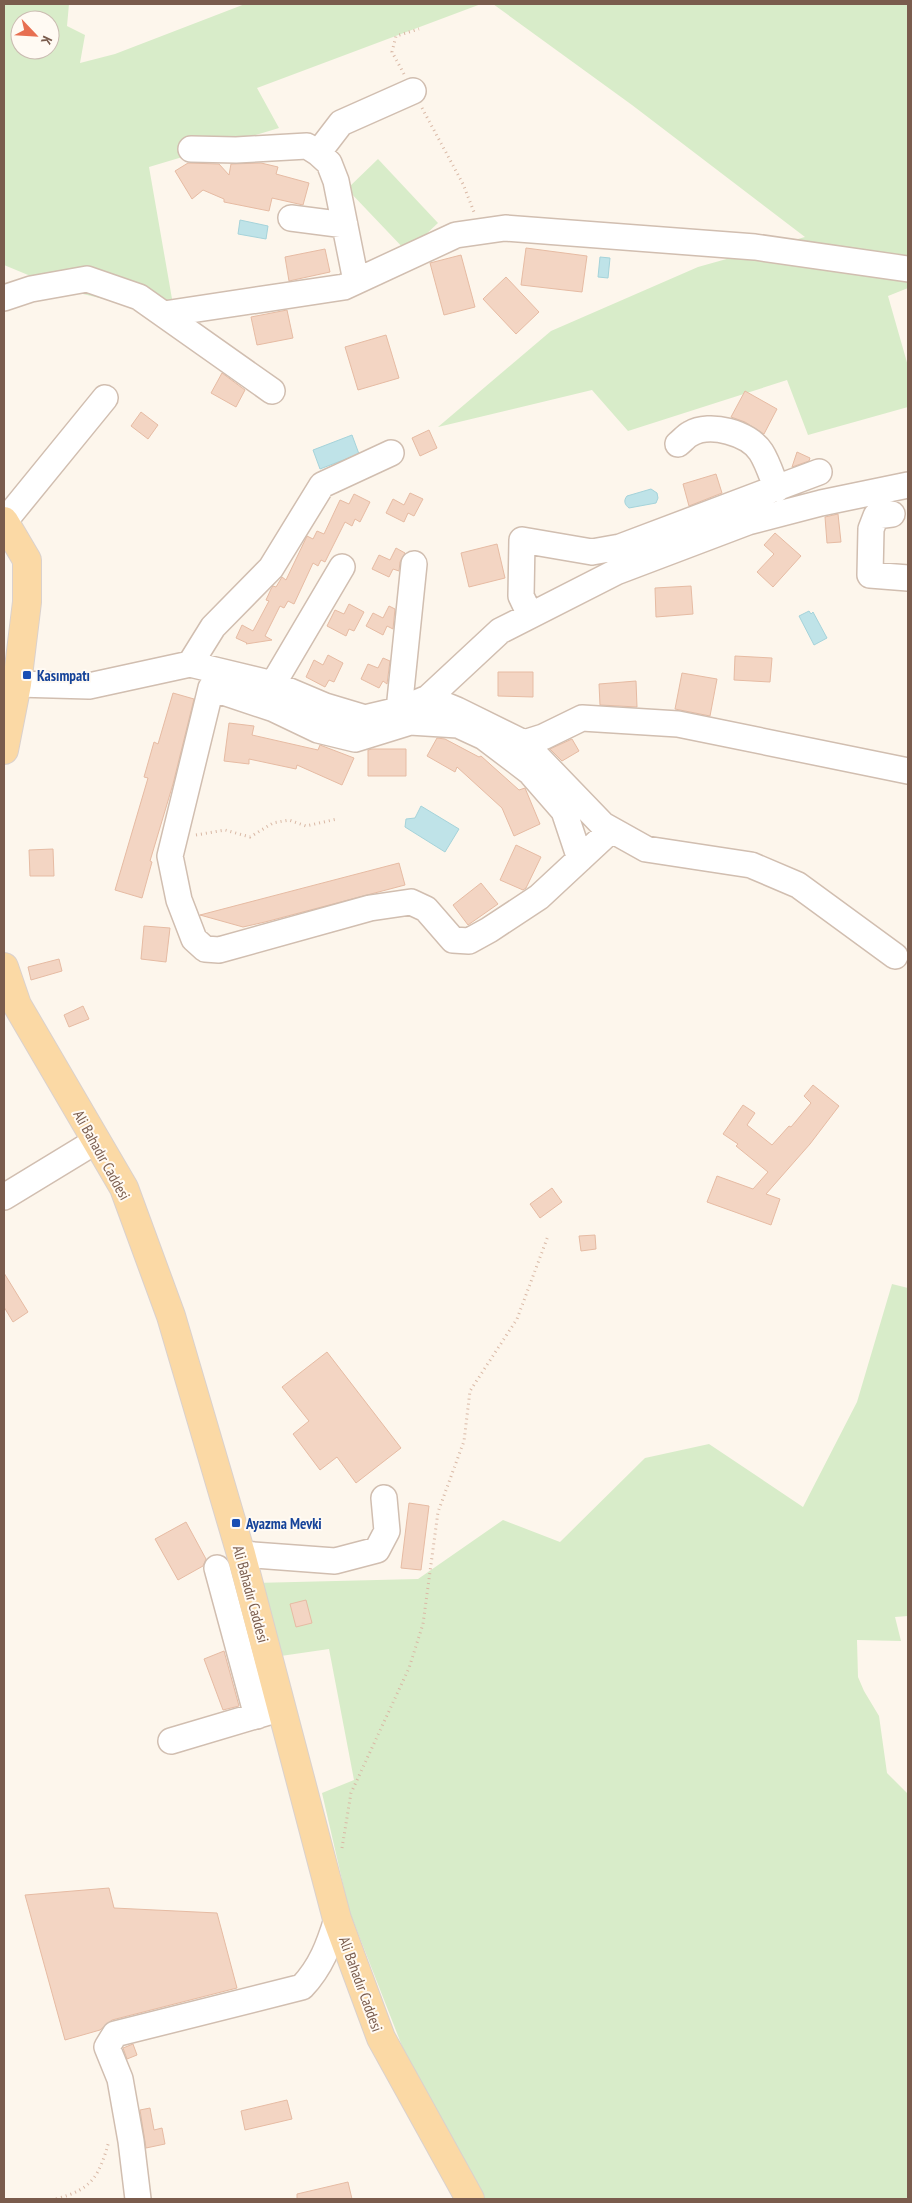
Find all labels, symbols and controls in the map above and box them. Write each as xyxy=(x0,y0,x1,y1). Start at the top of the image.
north arrow xyxy=(10,10,60,60)
text: K xyxy=(37,33,56,48)
place label: Kasımpatı xyxy=(37,666,90,685)
marker: Kasımpatı xyxy=(21,669,33,681)
street label: Ali Bahadır Caddesi xyxy=(69,1107,135,1203)
place label: Ayazma Mevki xyxy=(245,1514,322,1533)
marker: Ayazma Mevki xyxy=(230,1517,242,1529)
street label: Ali Bahadır Caddesi xyxy=(229,1543,273,1645)
street label: Ali Bahadır Caddesi xyxy=(335,1934,387,2034)

